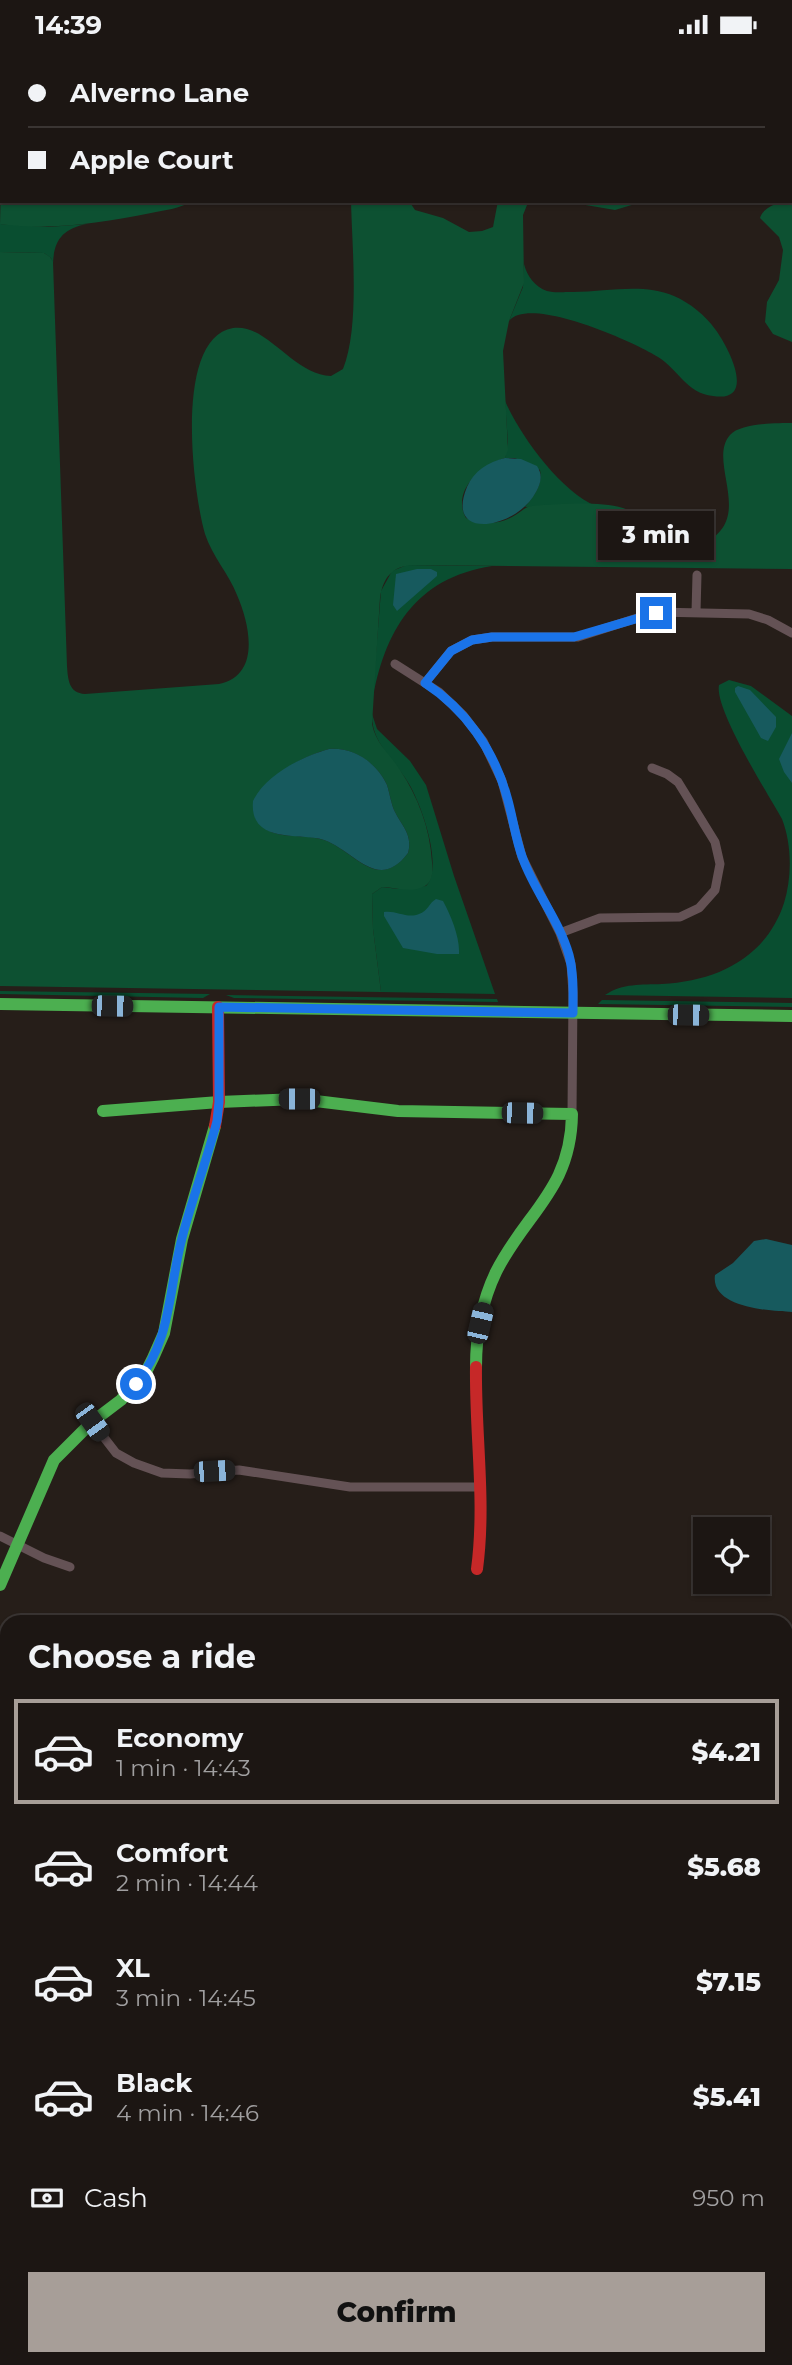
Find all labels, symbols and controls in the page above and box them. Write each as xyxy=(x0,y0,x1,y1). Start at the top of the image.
text: 14:39 xyxy=(35,9,102,41)
text: Alverno Lane xyxy=(70,77,249,109)
text: Apple Court xyxy=(70,144,234,176)
callout: 3 min xyxy=(598,511,714,561)
text: 3 min xyxy=(622,521,690,549)
route end xyxy=(640,597,672,629)
car xyxy=(91,995,134,1017)
car xyxy=(667,1004,710,1026)
car xyxy=(279,1089,321,1110)
car xyxy=(501,1102,544,1124)
car xyxy=(466,1300,495,1346)
route start xyxy=(120,1368,152,1400)
car xyxy=(72,1399,113,1445)
car xyxy=(193,1459,236,1483)
map controls xyxy=(693,1517,770,1594)
button: locate xyxy=(693,1517,770,1594)
text: Choose a ride xyxy=(28,1637,256,1676)
icon: car xyxy=(32,1720,95,1783)
text: Economy xyxy=(116,1722,243,1754)
text: $4.21 xyxy=(691,1736,761,1768)
text: 1 min · 14:43 xyxy=(116,1754,251,1782)
icon: car xyxy=(32,1835,95,1898)
text: Comfort xyxy=(116,1837,228,1869)
text: $5.68 xyxy=(687,1851,761,1883)
text: 2 min · 14:44 xyxy=(116,1869,258,1897)
icon: car xyxy=(32,1950,95,2013)
text: XL xyxy=(116,1952,150,1984)
text: $7.15 xyxy=(696,1966,761,1998)
text: 3 min · 14:45 xyxy=(116,1984,256,2012)
icon: car xyxy=(32,2065,95,2128)
text: Black xyxy=(116,2067,192,2099)
text: $5.41 xyxy=(693,2081,761,2113)
text: 4 min · 14:46 xyxy=(116,2099,259,2127)
icon: cash xyxy=(28,2179,66,2217)
text: Cash xyxy=(84,2182,148,2214)
text: 950 m xyxy=(692,2184,765,2212)
button: Confirm xyxy=(28,2272,765,2352)

